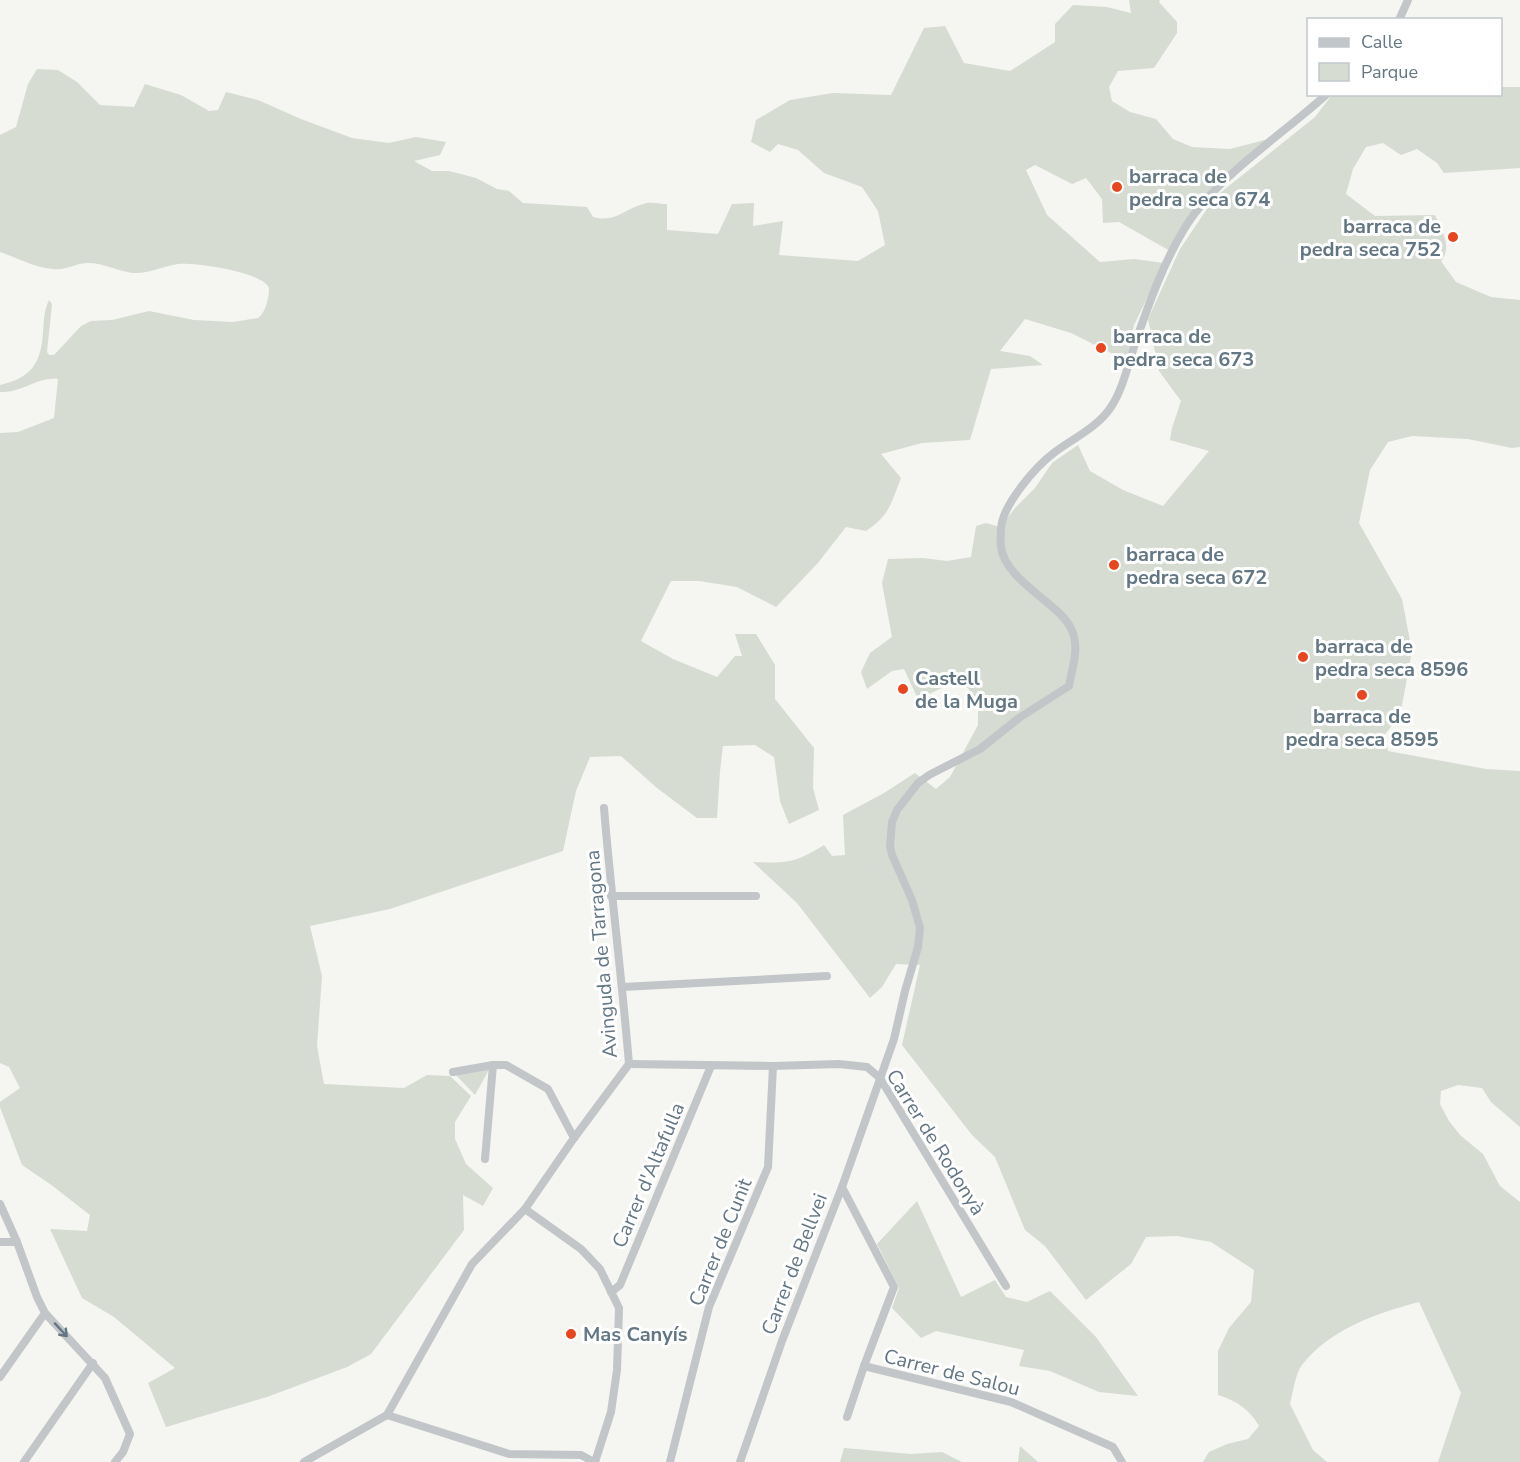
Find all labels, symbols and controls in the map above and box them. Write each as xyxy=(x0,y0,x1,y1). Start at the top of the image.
legend xyxy=(1307,18,1502,96)
text: Calle xyxy=(1361,30,1403,54)
text: Parque xyxy=(1361,60,1418,84)
place label: barraca de pedra seca 674 xyxy=(1129,163,1270,213)
marker: barraca de pedra seca 674 xyxy=(1110,180,1124,194)
place label: barraca de pedra seca 752 xyxy=(1300,213,1441,263)
marker: barraca de pedra seca 752 xyxy=(1446,230,1460,244)
place label: barraca de pedra seca 673 xyxy=(1113,323,1254,373)
marker: barraca de pedra seca 673 xyxy=(1094,341,1108,355)
place label: barraca de pedra seca 672 xyxy=(1126,541,1267,591)
marker: barraca de pedra seca 672 xyxy=(1107,558,1121,572)
place label: barraca de pedra seca 8596 xyxy=(1315,633,1468,683)
marker: barraca de pedra seca 8596 xyxy=(1296,650,1310,664)
place label: Castell de la Muga xyxy=(915,665,1018,715)
marker: Castell de la Muga xyxy=(896,682,910,696)
marker: barraca de pedra seca 8595 xyxy=(1355,688,1369,702)
place label: barraca de pedra seca 8595 xyxy=(1285,703,1439,753)
street label: Avinguda de Tarragona xyxy=(579,849,624,1059)
street label: Carrer de Rodonyà xyxy=(880,1064,991,1220)
street label: Carrer d'Altafulla xyxy=(606,1098,691,1252)
street label: Carrer de Cunit xyxy=(683,1173,759,1310)
street label: Carrer de Bellvei xyxy=(755,1190,834,1339)
place label: Mas Canyís xyxy=(583,1321,688,1348)
one-way arrow xyxy=(54,1323,69,1338)
marker: Mas Canyís xyxy=(564,1327,578,1341)
street label: Carrer de Salou xyxy=(881,1343,1023,1402)

